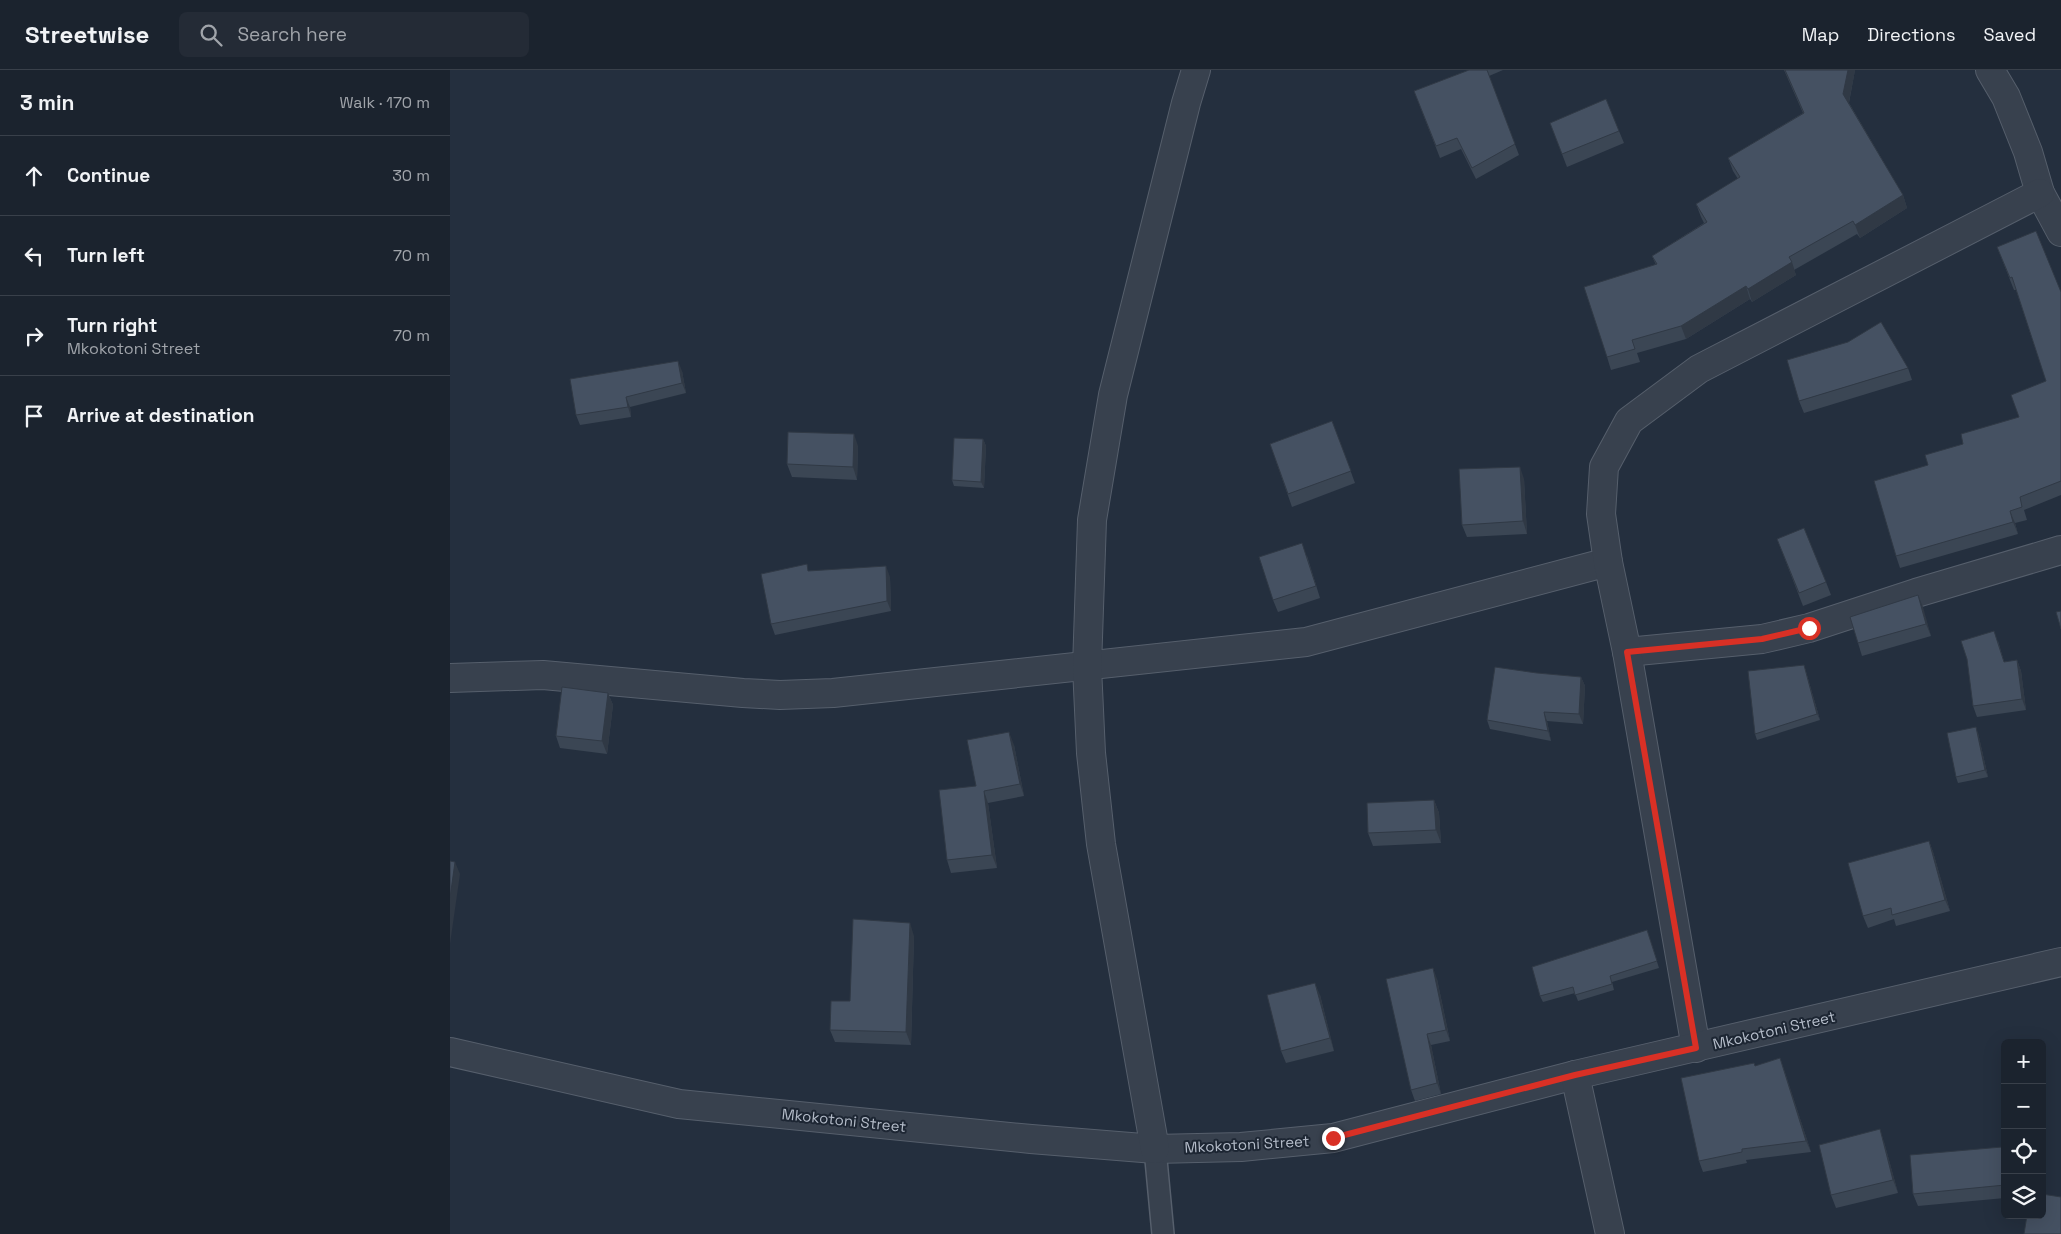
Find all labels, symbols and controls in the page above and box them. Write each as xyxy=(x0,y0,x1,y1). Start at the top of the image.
search box xyxy=(179,12,529,57)
text: Streetwise xyxy=(25,19,149,50)
icon: search xyxy=(197,21,225,49)
text: Search here xyxy=(237,22,347,47)
text: Map xyxy=(1802,23,1839,46)
text: Directions xyxy=(1867,23,1956,46)
text: Saved xyxy=(1984,23,2036,46)
text: 3 min xyxy=(20,89,75,116)
text: Walk · 170 m xyxy=(340,92,430,113)
icon: ahead xyxy=(20,162,48,190)
text: Continue xyxy=(67,163,150,188)
text: 30 m xyxy=(392,165,430,186)
icon: left xyxy=(20,242,48,270)
text: Turn left xyxy=(67,243,145,268)
text: 70 m xyxy=(393,245,430,266)
text: Turn right xyxy=(67,313,157,338)
icon: right xyxy=(20,322,48,350)
text: 70 m xyxy=(393,325,430,346)
text: Mkokotoni Street xyxy=(67,338,200,359)
icon: arrive xyxy=(20,402,48,430)
text: Arrive at destination xyxy=(67,403,255,428)
route start xyxy=(1798,617,1821,640)
street label: Mkokotoni Street xyxy=(1711,1007,1837,1053)
map controls xyxy=(2001,1039,2046,1219)
button: + xyxy=(2001,1039,2046,1084)
button: − xyxy=(2001,1084,2046,1129)
street label: Mkokotoni Street xyxy=(781,1104,907,1136)
route end xyxy=(1322,1127,1345,1150)
button: locate xyxy=(2001,1129,2046,1174)
street label: Mkokotoni Street xyxy=(1184,1131,1310,1157)
button: layers xyxy=(2001,1174,2046,1219)

